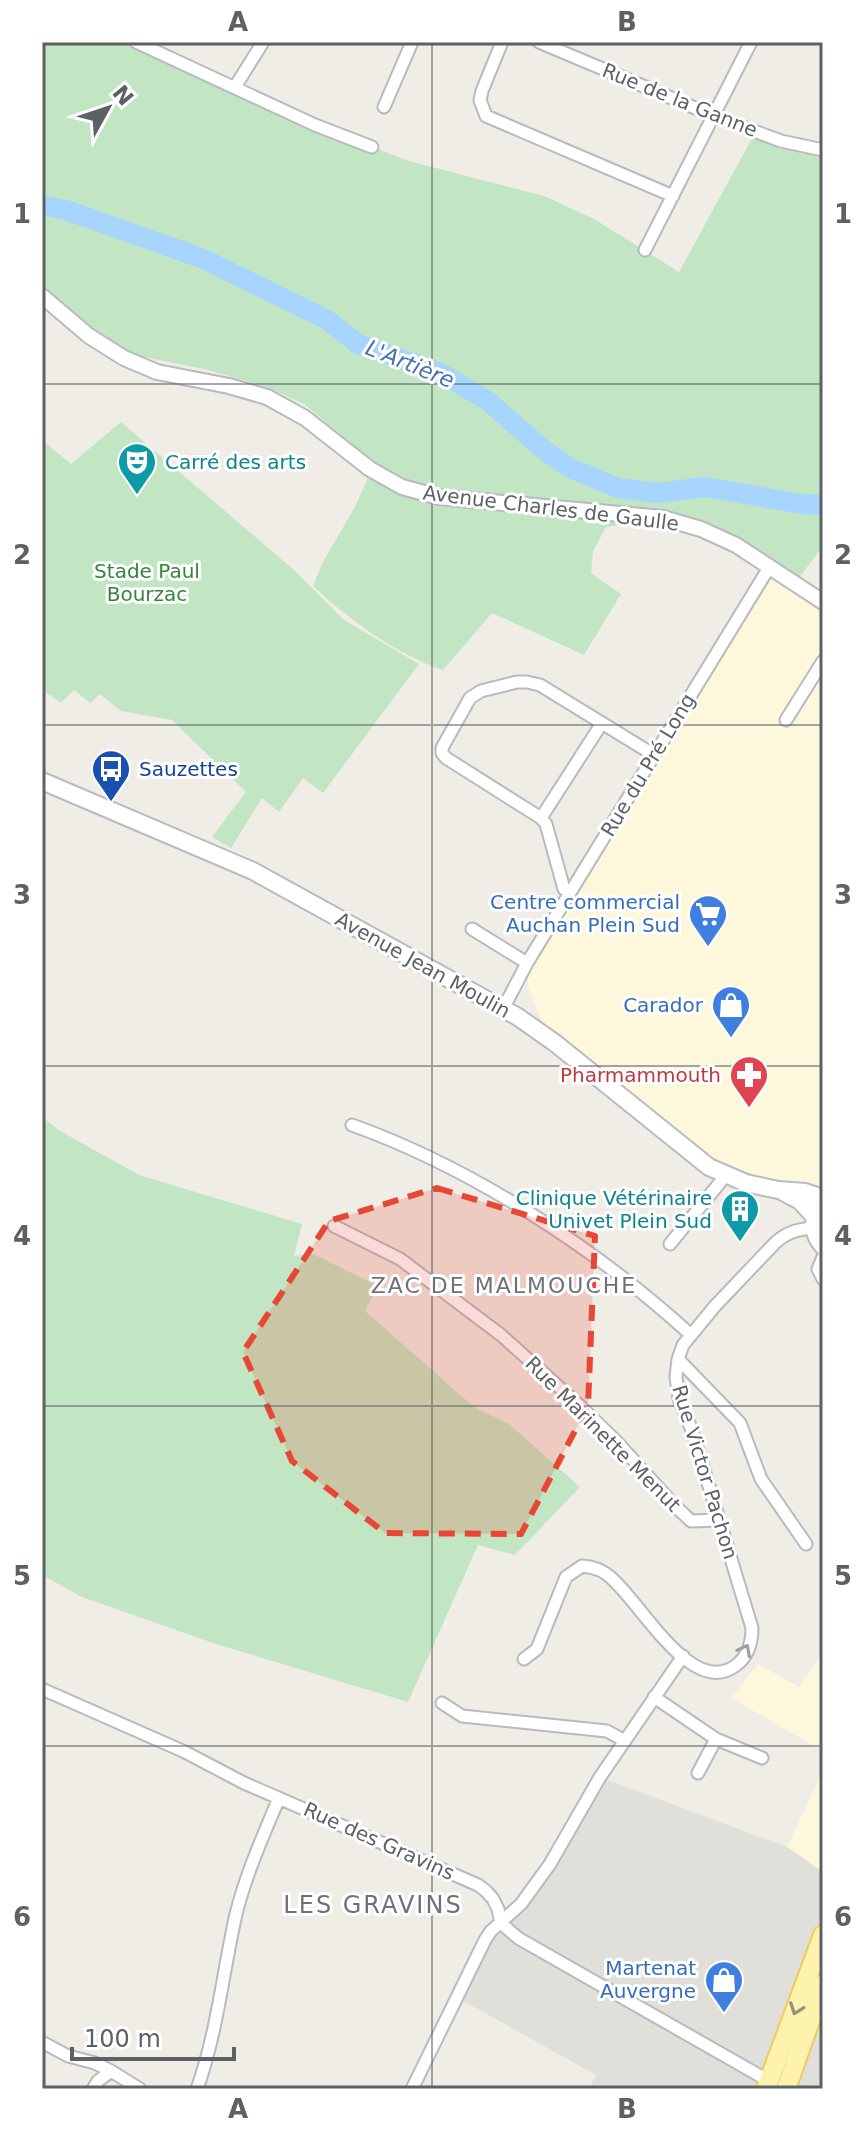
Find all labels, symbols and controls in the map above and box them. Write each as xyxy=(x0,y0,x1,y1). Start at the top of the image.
text: A xyxy=(228,7,248,37)
text: B xyxy=(617,7,637,37)
street label: Rue de la Ganne xyxy=(599,58,761,142)
north arrow xyxy=(68,68,148,148)
text: N xyxy=(107,80,138,111)
text: 1 xyxy=(13,199,31,229)
text: 1 xyxy=(834,199,852,229)
water label: L'Artière xyxy=(362,335,458,393)
theatre icon: Carré des arts xyxy=(116,441,158,496)
place label: Carré des arts xyxy=(165,450,306,474)
street label: Avenue Charles de Gaulle xyxy=(422,480,680,536)
text: 2 xyxy=(13,540,31,570)
text: 2 xyxy=(834,540,852,570)
park label: Stade Paul Bourzac xyxy=(94,559,200,606)
street label: Rue du Pré Long xyxy=(596,689,700,841)
bus stop icon: Sauzettes xyxy=(90,748,132,803)
place label: Sauzettes xyxy=(139,757,238,781)
text: 3 xyxy=(13,880,31,910)
text: 3 xyxy=(834,880,852,910)
place label: Centre commercial Auchan Plein Sud xyxy=(490,890,680,937)
supermarket icon: Centre commercial Auchan Plein Sud xyxy=(687,893,729,948)
street label: Avenue Jean Moulin xyxy=(331,907,515,1023)
shop icon: Carador xyxy=(710,984,752,1039)
place label: Carador xyxy=(623,993,704,1017)
pharmacy icon: Pharmammouth xyxy=(728,1054,770,1109)
place label: Pharmammouth xyxy=(560,1063,721,1087)
place label: Clinique Vétérinaire Univet Plein Sud xyxy=(516,1186,712,1233)
building icon: Clinique Vétérinaire Univet Plein Sud xyxy=(719,1188,761,1243)
text: 4 xyxy=(13,1221,31,1251)
text: 4 xyxy=(834,1221,852,1251)
district label: ZAC DE MALMOUCHE xyxy=(371,1273,637,1298)
street label: Rue Marinette Menut xyxy=(520,1351,686,1517)
street label: Rue Victor Pachon xyxy=(667,1382,743,1562)
text: 5 xyxy=(13,1561,31,1591)
text: 5 xyxy=(834,1561,852,1591)
one-way arrow xyxy=(736,1644,751,1658)
street label: Rue des Gravins xyxy=(300,1797,458,1885)
district label: LES GRAVINS xyxy=(283,1891,463,1919)
text: 6 xyxy=(13,1902,31,1932)
text: 6 xyxy=(834,1902,852,1932)
place label: Martenat Auvergne xyxy=(600,1956,696,2003)
shop icon: Martenat Auvergne xyxy=(703,1959,745,2014)
one-way arrow xyxy=(789,2001,806,2015)
scale bar xyxy=(72,2011,234,2061)
text: 100 m xyxy=(84,2025,161,2053)
text: A xyxy=(228,2094,248,2124)
text: B xyxy=(617,2094,637,2124)

